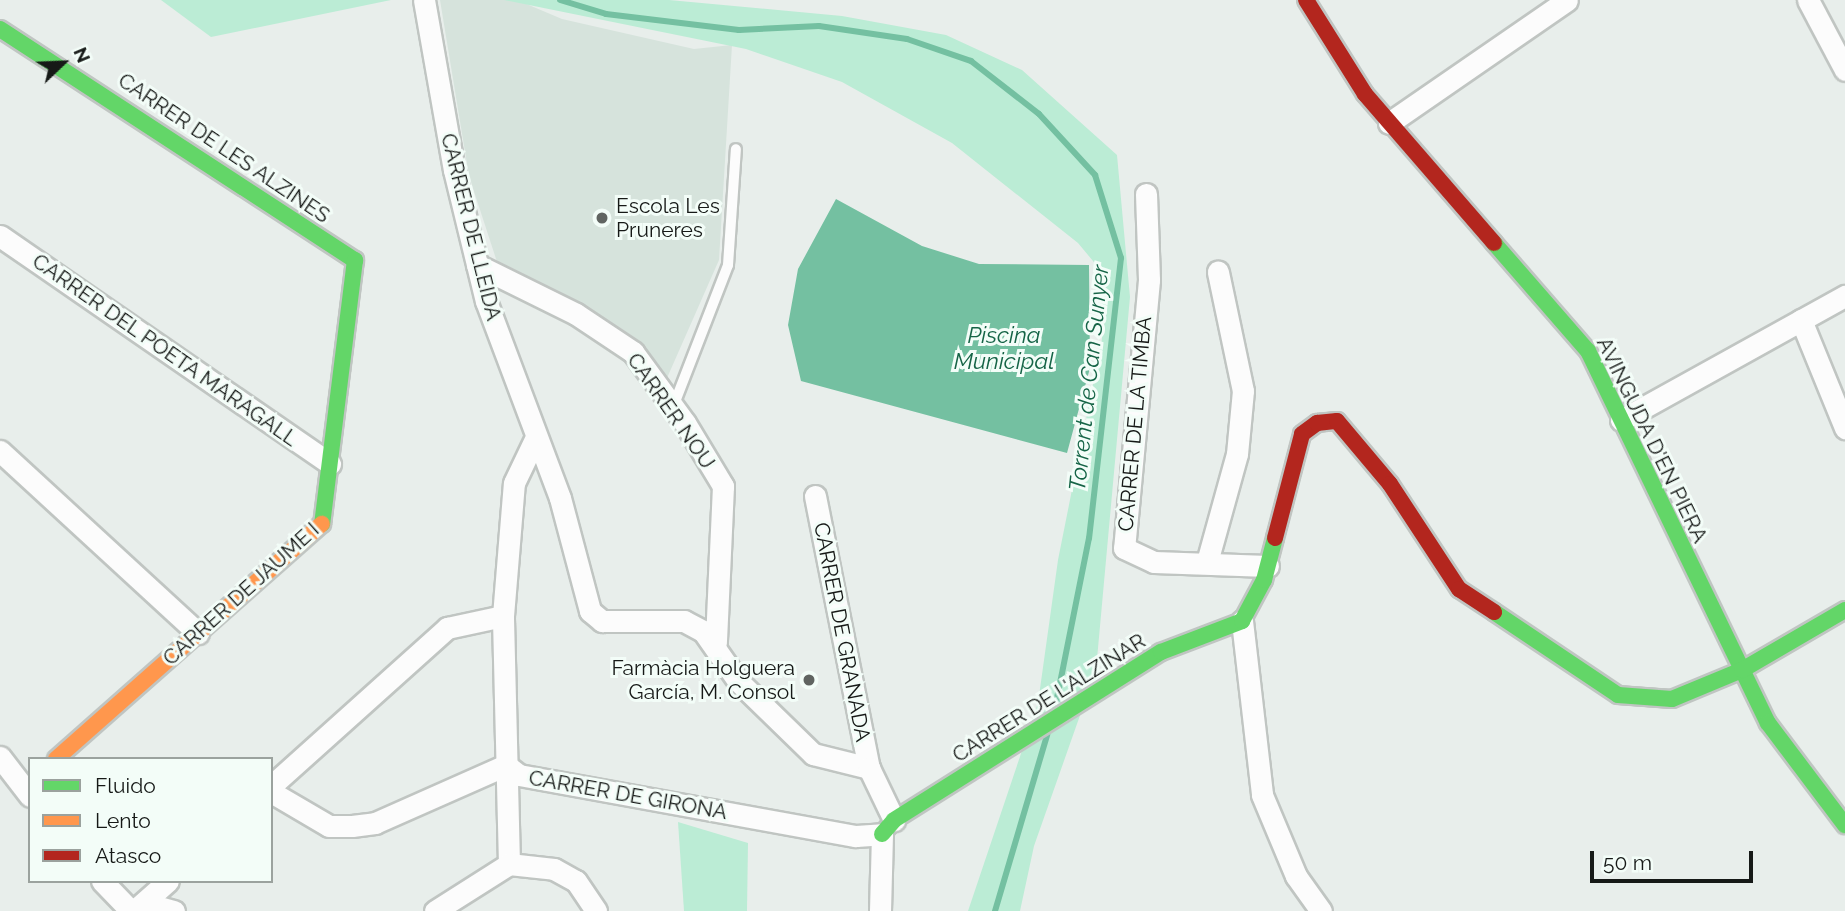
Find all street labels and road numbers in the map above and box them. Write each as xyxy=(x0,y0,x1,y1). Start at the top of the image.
street label: CARRER DE LES ALZINES xyxy=(113,68,335,228)
street label: CARRER DE LLEIDA xyxy=(436,131,506,323)
street label: CARRER DEL POETA MARAGALL xyxy=(27,248,303,452)
street label: CARRER DE LA TIMBA xyxy=(1113,315,1157,533)
street label: AVINGUDA D'EN PIERA xyxy=(1591,333,1713,547)
street label: CARRER NOU xyxy=(622,348,720,474)
street label: CARRER DE JAUME I xyxy=(158,517,324,671)
street label: CARRER DE GRANADA xyxy=(808,520,876,744)
street label: CARRER DE L'ALZINAR xyxy=(948,628,1150,768)
street label: CARRER DE GIRONA xyxy=(527,765,729,825)

